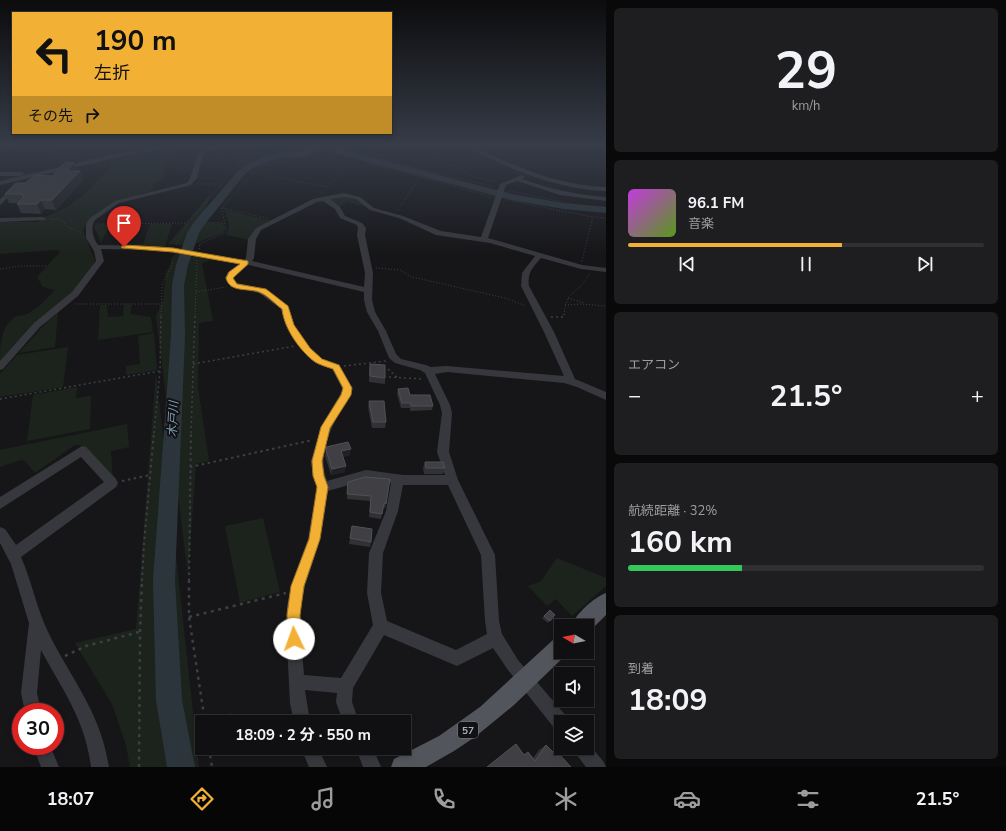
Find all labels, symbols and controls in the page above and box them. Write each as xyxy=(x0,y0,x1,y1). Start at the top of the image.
text: 190 m xyxy=(94,22,177,60)
icon: left xyxy=(28,28,80,80)
text: 29 xyxy=(775,35,837,106)
text: 左折 xyxy=(94,61,130,85)
text: km/h xyxy=(792,97,820,115)
icon: right xyxy=(81,104,103,126)
text: その先 xyxy=(28,106,73,126)
text: 96.1 FM xyxy=(688,193,744,213)
pin xyxy=(107,206,141,247)
icon: arrive xyxy=(113,212,135,234)
text: 音楽 xyxy=(688,215,714,233)
icon: previous xyxy=(676,253,698,275)
icon: pause xyxy=(795,253,817,275)
icon: next xyxy=(914,253,936,275)
text: エアコン xyxy=(628,356,680,374)
text: 21.5° xyxy=(770,376,842,417)
text: − xyxy=(628,381,641,411)
text: + xyxy=(971,381,984,411)
water label: 木戸川 xyxy=(164,399,182,437)
text: 航続距離 · 32% xyxy=(628,502,717,520)
text: 160 km xyxy=(628,522,733,563)
position arrow xyxy=(273,618,315,660)
north arrow xyxy=(554,619,594,659)
map controls xyxy=(554,619,594,755)
text: 到着 xyxy=(628,660,654,678)
button: sound xyxy=(554,667,594,707)
text: 18:09 xyxy=(628,680,707,721)
speed limit sign: 30 xyxy=(12,703,64,755)
button: layers xyxy=(554,715,594,755)
road number: 57 xyxy=(458,722,478,738)
text: 18:09 · 2 分 · 550 m xyxy=(235,725,371,745)
icon: directions xyxy=(188,785,216,813)
icon: music xyxy=(309,785,337,813)
icon: phone xyxy=(430,785,458,813)
icon: climate xyxy=(552,785,580,813)
icon: car xyxy=(673,785,701,813)
icon: filters xyxy=(794,785,822,813)
text: 18:07 xyxy=(47,787,94,811)
text: 21.5° xyxy=(916,787,959,811)

